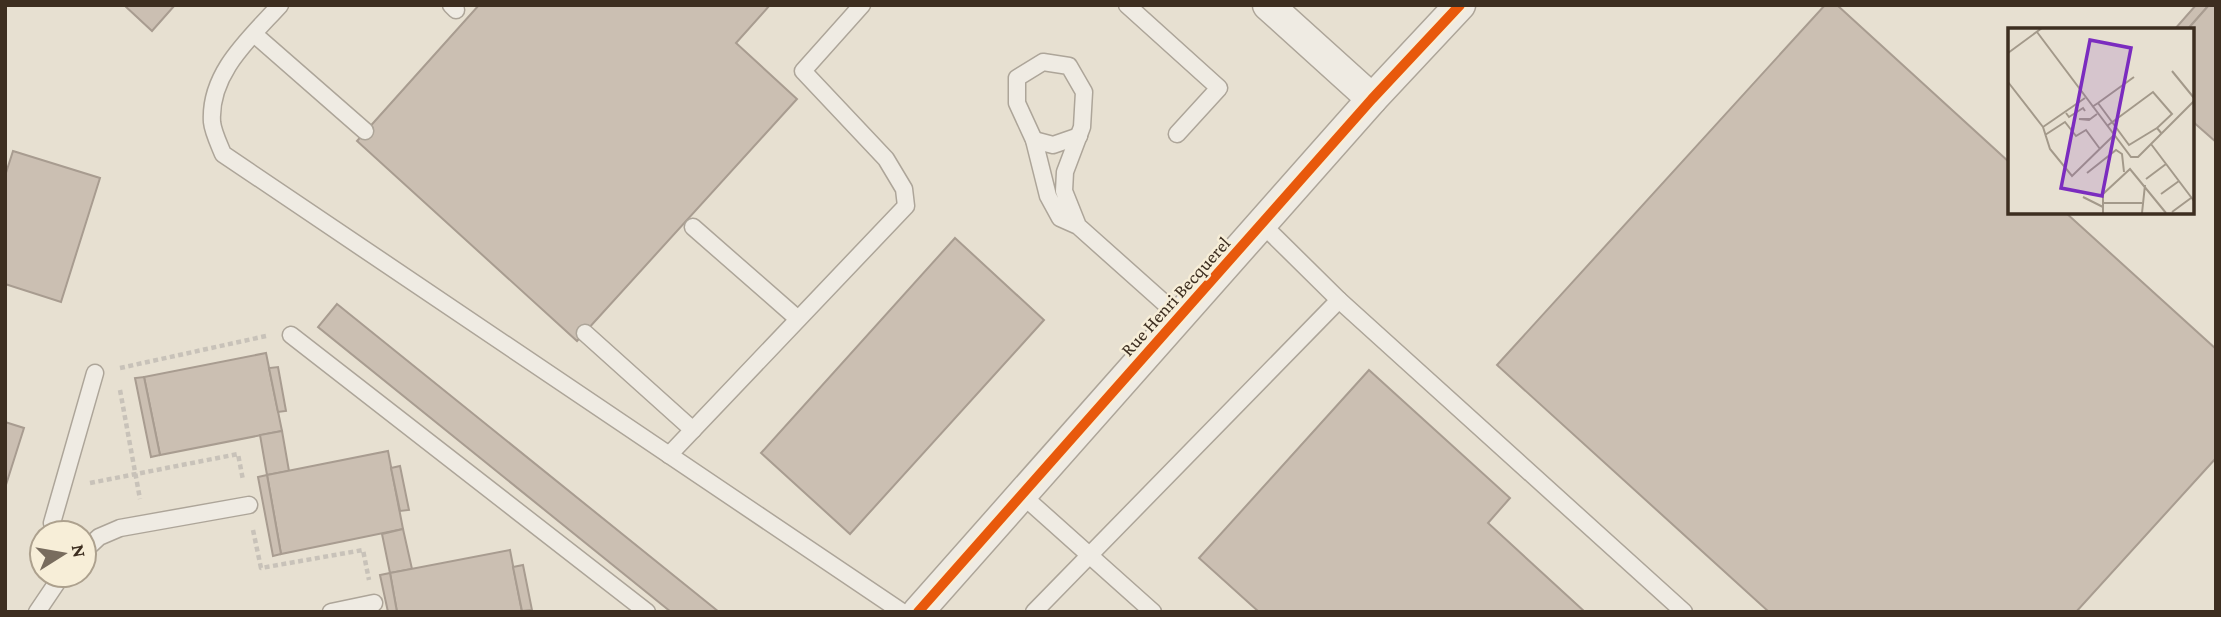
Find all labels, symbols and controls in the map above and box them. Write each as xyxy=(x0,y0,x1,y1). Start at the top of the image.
inset map xyxy=(2008,28,2193,214)
street label: Rue Henri Becquerel xyxy=(1116,232,1234,360)
north arrow xyxy=(28,519,98,589)
text: N xyxy=(68,542,91,559)

